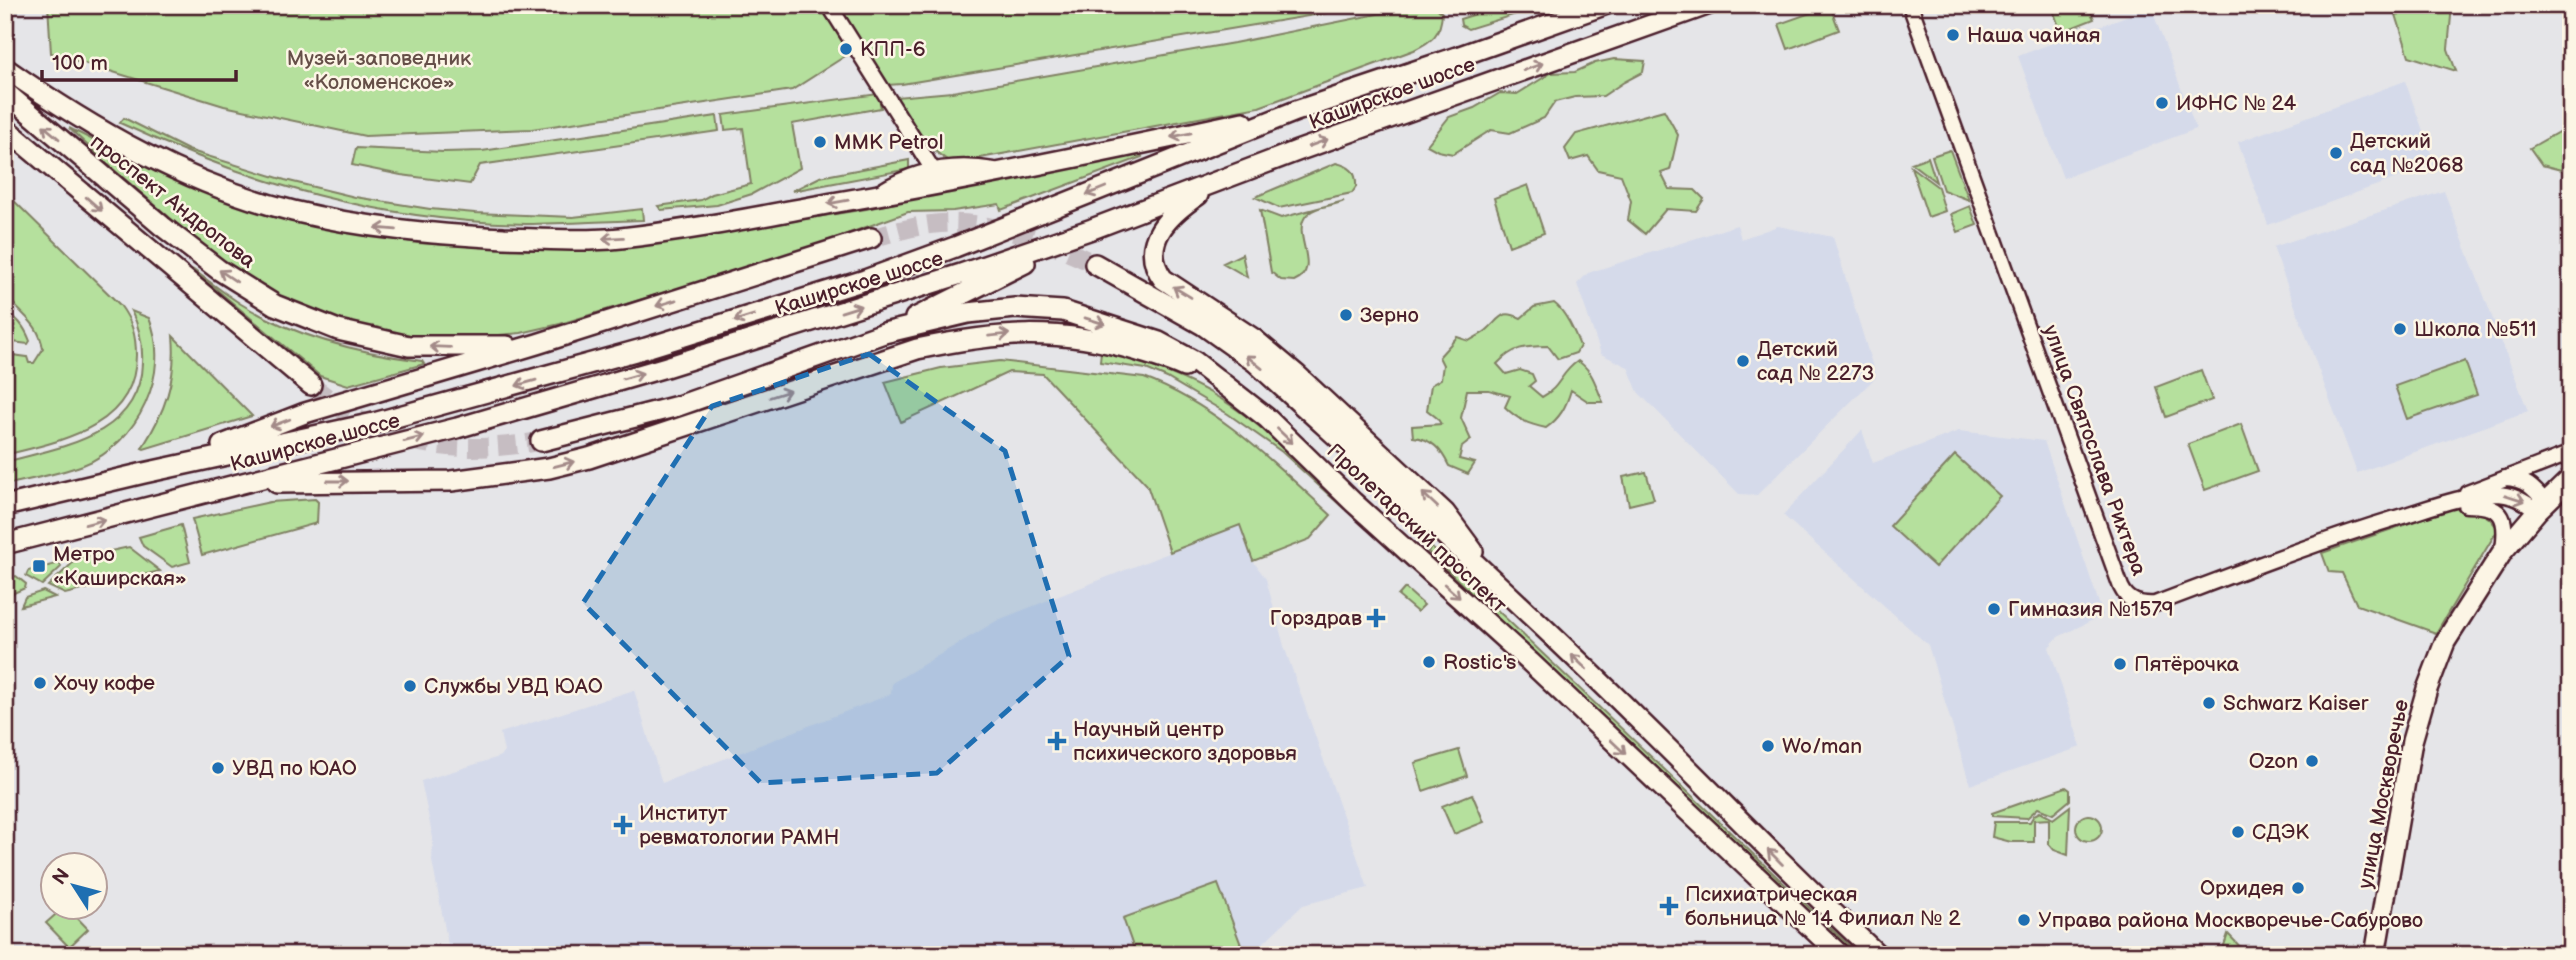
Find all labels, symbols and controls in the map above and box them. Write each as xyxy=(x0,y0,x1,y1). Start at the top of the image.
place label: Наша чайная xyxy=(1967,23,2100,48)
marker: Наша чайная xyxy=(1945,27,1961,43)
place label: КПП-6 xyxy=(860,37,926,62)
scale bar xyxy=(42,38,236,82)
marker: КПП-6 xyxy=(838,41,854,57)
park label: Музей-заповедник «Коломенское» xyxy=(287,46,471,95)
text: 100 m xyxy=(52,51,108,76)
street label: Каширское шоссе xyxy=(1306,52,1479,135)
one-way arrow xyxy=(1521,60,1543,72)
place label: ИФНС № 24 xyxy=(2176,91,2296,116)
marker: ИФНС № 24 xyxy=(2154,95,2170,111)
one-way arrow xyxy=(42,124,60,140)
street label: проспект Андропова xyxy=(85,129,261,274)
one-way arrow xyxy=(1170,129,1193,143)
place label: Детский сад №2068 xyxy=(2350,129,2464,178)
place label: ММК Petrol xyxy=(834,130,943,155)
marker: ММК Petrol xyxy=(812,134,828,150)
one-way arrow xyxy=(1307,136,1329,149)
marker: Детский сад №2068 xyxy=(2328,145,2344,161)
one-way arrow xyxy=(1086,185,1107,198)
one-way arrow xyxy=(85,196,103,212)
one-way arrow xyxy=(827,196,850,209)
one-way arrow xyxy=(375,222,398,235)
one-way arrow xyxy=(602,232,625,245)
street label: Каширское шоссе xyxy=(772,246,947,321)
one-way arrow xyxy=(218,268,238,282)
one-way arrow xyxy=(1173,285,1193,299)
one-way arrow xyxy=(655,297,677,310)
one-way arrow xyxy=(839,302,861,314)
place label: Зерно xyxy=(1360,303,1419,328)
marker: Зерно xyxy=(1338,307,1354,323)
one-way arrow xyxy=(733,312,755,325)
one-way arrow xyxy=(1084,315,1106,328)
place label: Школа №511 xyxy=(2414,317,2537,342)
street label: улица Святослава Рихтера xyxy=(2037,321,2152,579)
marker: Школа №511 xyxy=(2392,321,2408,337)
one-way arrow xyxy=(987,328,1010,341)
place label: Детский сад № 2273 xyxy=(1757,337,1874,386)
one-way arrow xyxy=(429,340,452,354)
marker: Детский сад № 2273 xyxy=(1735,353,1751,369)
one-way arrow xyxy=(1245,354,1263,370)
one-way arrow xyxy=(622,369,644,382)
one-way arrow xyxy=(515,377,538,390)
one-way arrow xyxy=(769,387,791,400)
street label: Каширское шоссе xyxy=(228,408,403,477)
one-way arrow xyxy=(270,417,292,430)
one-way arrow xyxy=(1277,428,1294,445)
one-way arrow xyxy=(403,431,425,444)
street label: Пролетарский проспект xyxy=(1322,439,1512,618)
one-way arrow xyxy=(552,457,575,470)
one-way arrow xyxy=(326,474,349,488)
one-way arrow xyxy=(1422,491,1439,508)
one-way arrow xyxy=(2503,493,2525,505)
one-way arrow xyxy=(83,515,106,528)
place label: Метро «Каширская» xyxy=(53,542,187,591)
marker: Метро «Каширская» xyxy=(31,558,47,574)
one-way arrow xyxy=(1443,583,1460,600)
place label: Гимназия №1579 xyxy=(2008,597,2174,622)
marker: Гимназия №1579 xyxy=(1986,601,2002,617)
place label: Горздрав xyxy=(1270,606,1362,631)
marker: Горздрав xyxy=(1368,610,1384,626)
place label: Rostic's xyxy=(1443,650,1516,675)
place label: Пятёрочка xyxy=(2134,652,2240,677)
marker: Rostic's xyxy=(1421,654,1437,670)
one-way arrow xyxy=(1571,654,1588,671)
marker: Пятёрочка xyxy=(2112,656,2128,672)
place label: Хочу кофе xyxy=(54,671,155,696)
place label: Службы УВД ЮАО xyxy=(424,674,603,699)
marker: Хочу кофе xyxy=(32,675,48,691)
marker: Службы УВД ЮАО xyxy=(402,678,418,694)
place label: Schwarz Kaiser xyxy=(2223,691,2369,716)
marker: Schwarz Kaiser xyxy=(2201,695,2217,711)
street label: улица Москворечье xyxy=(2353,697,2414,891)
place label: Научный центр психического здоровья xyxy=(1073,717,1297,766)
marker: Научный центр психического здоровья xyxy=(1047,731,1067,751)
place label: Wo/man xyxy=(1782,734,1862,759)
one-way arrow xyxy=(1609,738,1626,755)
marker: Wo/man xyxy=(1760,738,1776,754)
place label: Ozon xyxy=(2249,749,2298,774)
marker: Ozon xyxy=(2304,753,2320,769)
place label: УВД по ЮАО xyxy=(232,756,357,781)
marker: УВД по ЮАО xyxy=(210,760,226,776)
place label: Институт ревматологии РАМН xyxy=(639,801,839,850)
marker: Институт ревматологии РАМН xyxy=(613,815,633,835)
place label: СДЭК xyxy=(2252,820,2309,845)
marker: СДЭК xyxy=(2230,824,2246,840)
one-way arrow xyxy=(1767,849,1784,866)
north arrow xyxy=(38,852,108,922)
text: N xyxy=(48,864,75,889)
place label: Орхидея xyxy=(2200,876,2284,901)
marker: Орхидея xyxy=(2290,880,2306,896)
place label: Психиатрическая больница № 14 Филиал № 2 xyxy=(1685,882,1961,931)
marker: Психиатрическая больница № 14 Филиал № 2 xyxy=(1659,896,1679,916)
place label: Управа района Москворечье-Сабурово xyxy=(2038,908,2423,933)
marker: Управа района Москворечье-Сабурово xyxy=(2016,912,2032,928)

